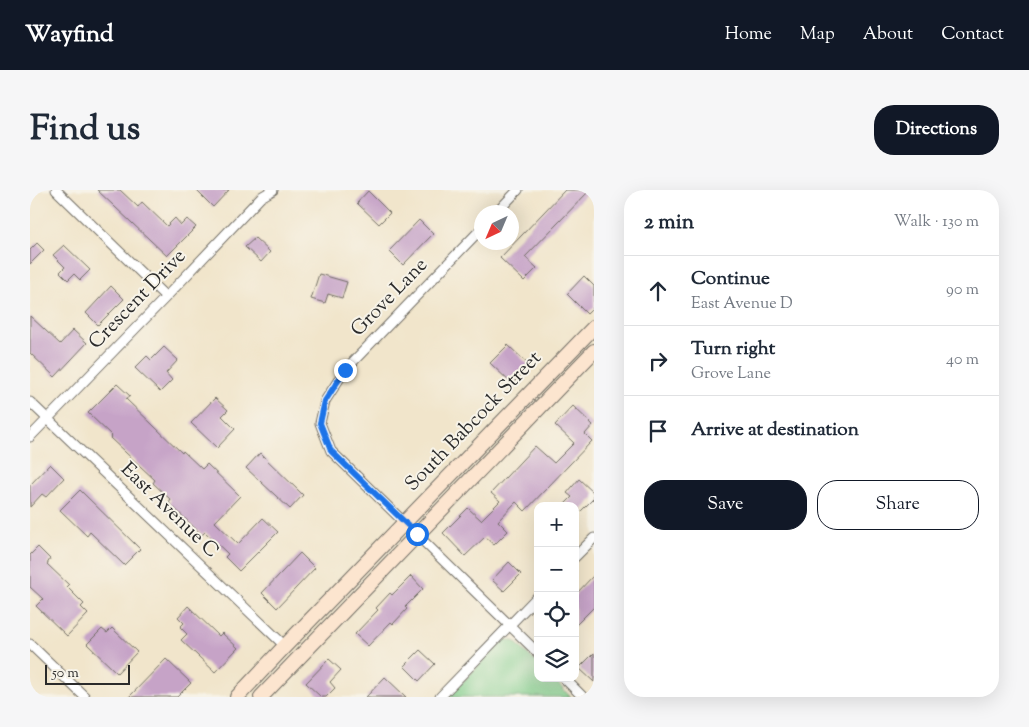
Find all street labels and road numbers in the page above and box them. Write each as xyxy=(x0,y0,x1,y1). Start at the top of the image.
street label: Crescent Drive xyxy=(83,243,193,357)
street label: Grove Lane xyxy=(345,252,435,344)
street label: South Babcock Street xyxy=(399,345,549,499)
street label: East Avenue C xyxy=(113,456,225,566)

